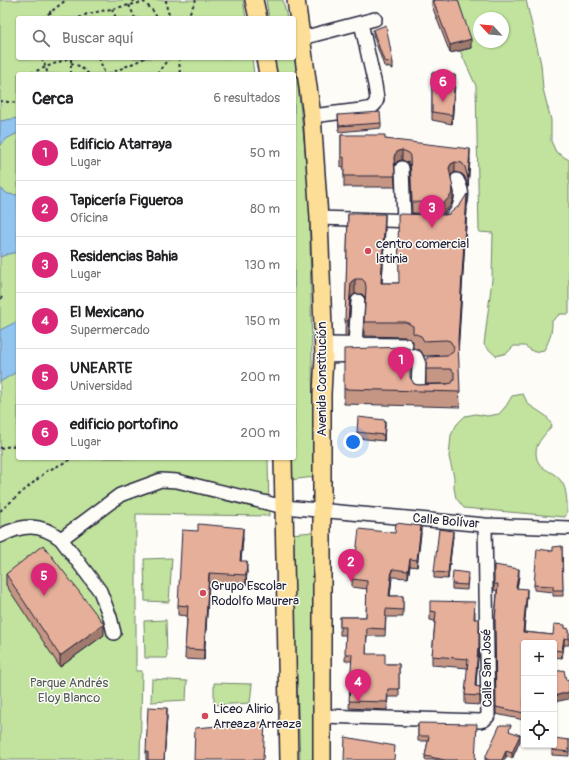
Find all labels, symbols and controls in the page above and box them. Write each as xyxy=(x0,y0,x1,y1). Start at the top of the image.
north arrow xyxy=(473,12,509,48)
search box xyxy=(16,16,296,60)
icon: search xyxy=(30,27,52,49)
text: Buscar aquí xyxy=(62,29,134,48)
pin: 6 xyxy=(430,69,456,102)
text: Cerca xyxy=(32,88,73,109)
text: 6 resultados xyxy=(213,90,280,106)
text: Edificio Atarraya xyxy=(70,135,172,154)
text: 1 xyxy=(42,145,48,161)
text: 50 m xyxy=(250,145,280,161)
text: Lugar xyxy=(70,154,101,170)
text: Tapicería Figueroa xyxy=(70,191,183,210)
pin: 3 xyxy=(419,195,445,228)
text: 2 xyxy=(41,201,49,217)
text: 80 m xyxy=(250,201,280,217)
text: Oficina xyxy=(70,210,108,226)
place label: centro comercial latinia xyxy=(376,236,469,267)
marker: centro comercial latinia xyxy=(363,246,373,256)
text: Residencias Bahia xyxy=(70,247,178,266)
text: 3 xyxy=(41,257,49,273)
text: 130 m xyxy=(244,257,280,273)
text: Lugar xyxy=(70,266,101,282)
text: El Mexicano xyxy=(70,303,144,322)
text: 4 xyxy=(41,313,49,329)
text: 150 m xyxy=(245,313,280,329)
street label: Avenida Constitución xyxy=(314,321,330,437)
text: Supermercado xyxy=(70,322,150,338)
pin: 1 xyxy=(388,347,414,380)
text: UNEARTE xyxy=(70,359,132,378)
text: 5 xyxy=(41,369,49,385)
text: 200 m xyxy=(241,369,280,385)
text: Universidad xyxy=(70,378,132,394)
text: edificio portofino xyxy=(70,415,178,434)
text: 6 xyxy=(41,425,49,441)
text: 200 m xyxy=(241,425,280,441)
your location xyxy=(343,432,363,452)
text: Lugar xyxy=(70,434,101,450)
street label: Calle Bolívar xyxy=(412,510,480,532)
pin: 2 xyxy=(338,549,364,582)
pin: 5 xyxy=(31,563,57,596)
place label: Grupo Escolar Rodolfo Maurera xyxy=(211,578,299,609)
marker: Grupo Escolar Rodolfo Maurera xyxy=(198,588,208,598)
street label: Calle San José xyxy=(478,628,496,708)
map controls xyxy=(521,640,557,748)
button: + xyxy=(521,640,557,676)
pin: 4 xyxy=(345,669,371,702)
park label: Parque Andrés Eloy Blanco xyxy=(30,675,109,706)
button: − xyxy=(521,676,557,712)
place label: Liceo Alirio Arreaza Arreaza xyxy=(213,701,301,732)
marker: Liceo Alirio Arreaza Arreaza xyxy=(200,711,210,721)
button: locate xyxy=(521,712,557,748)

